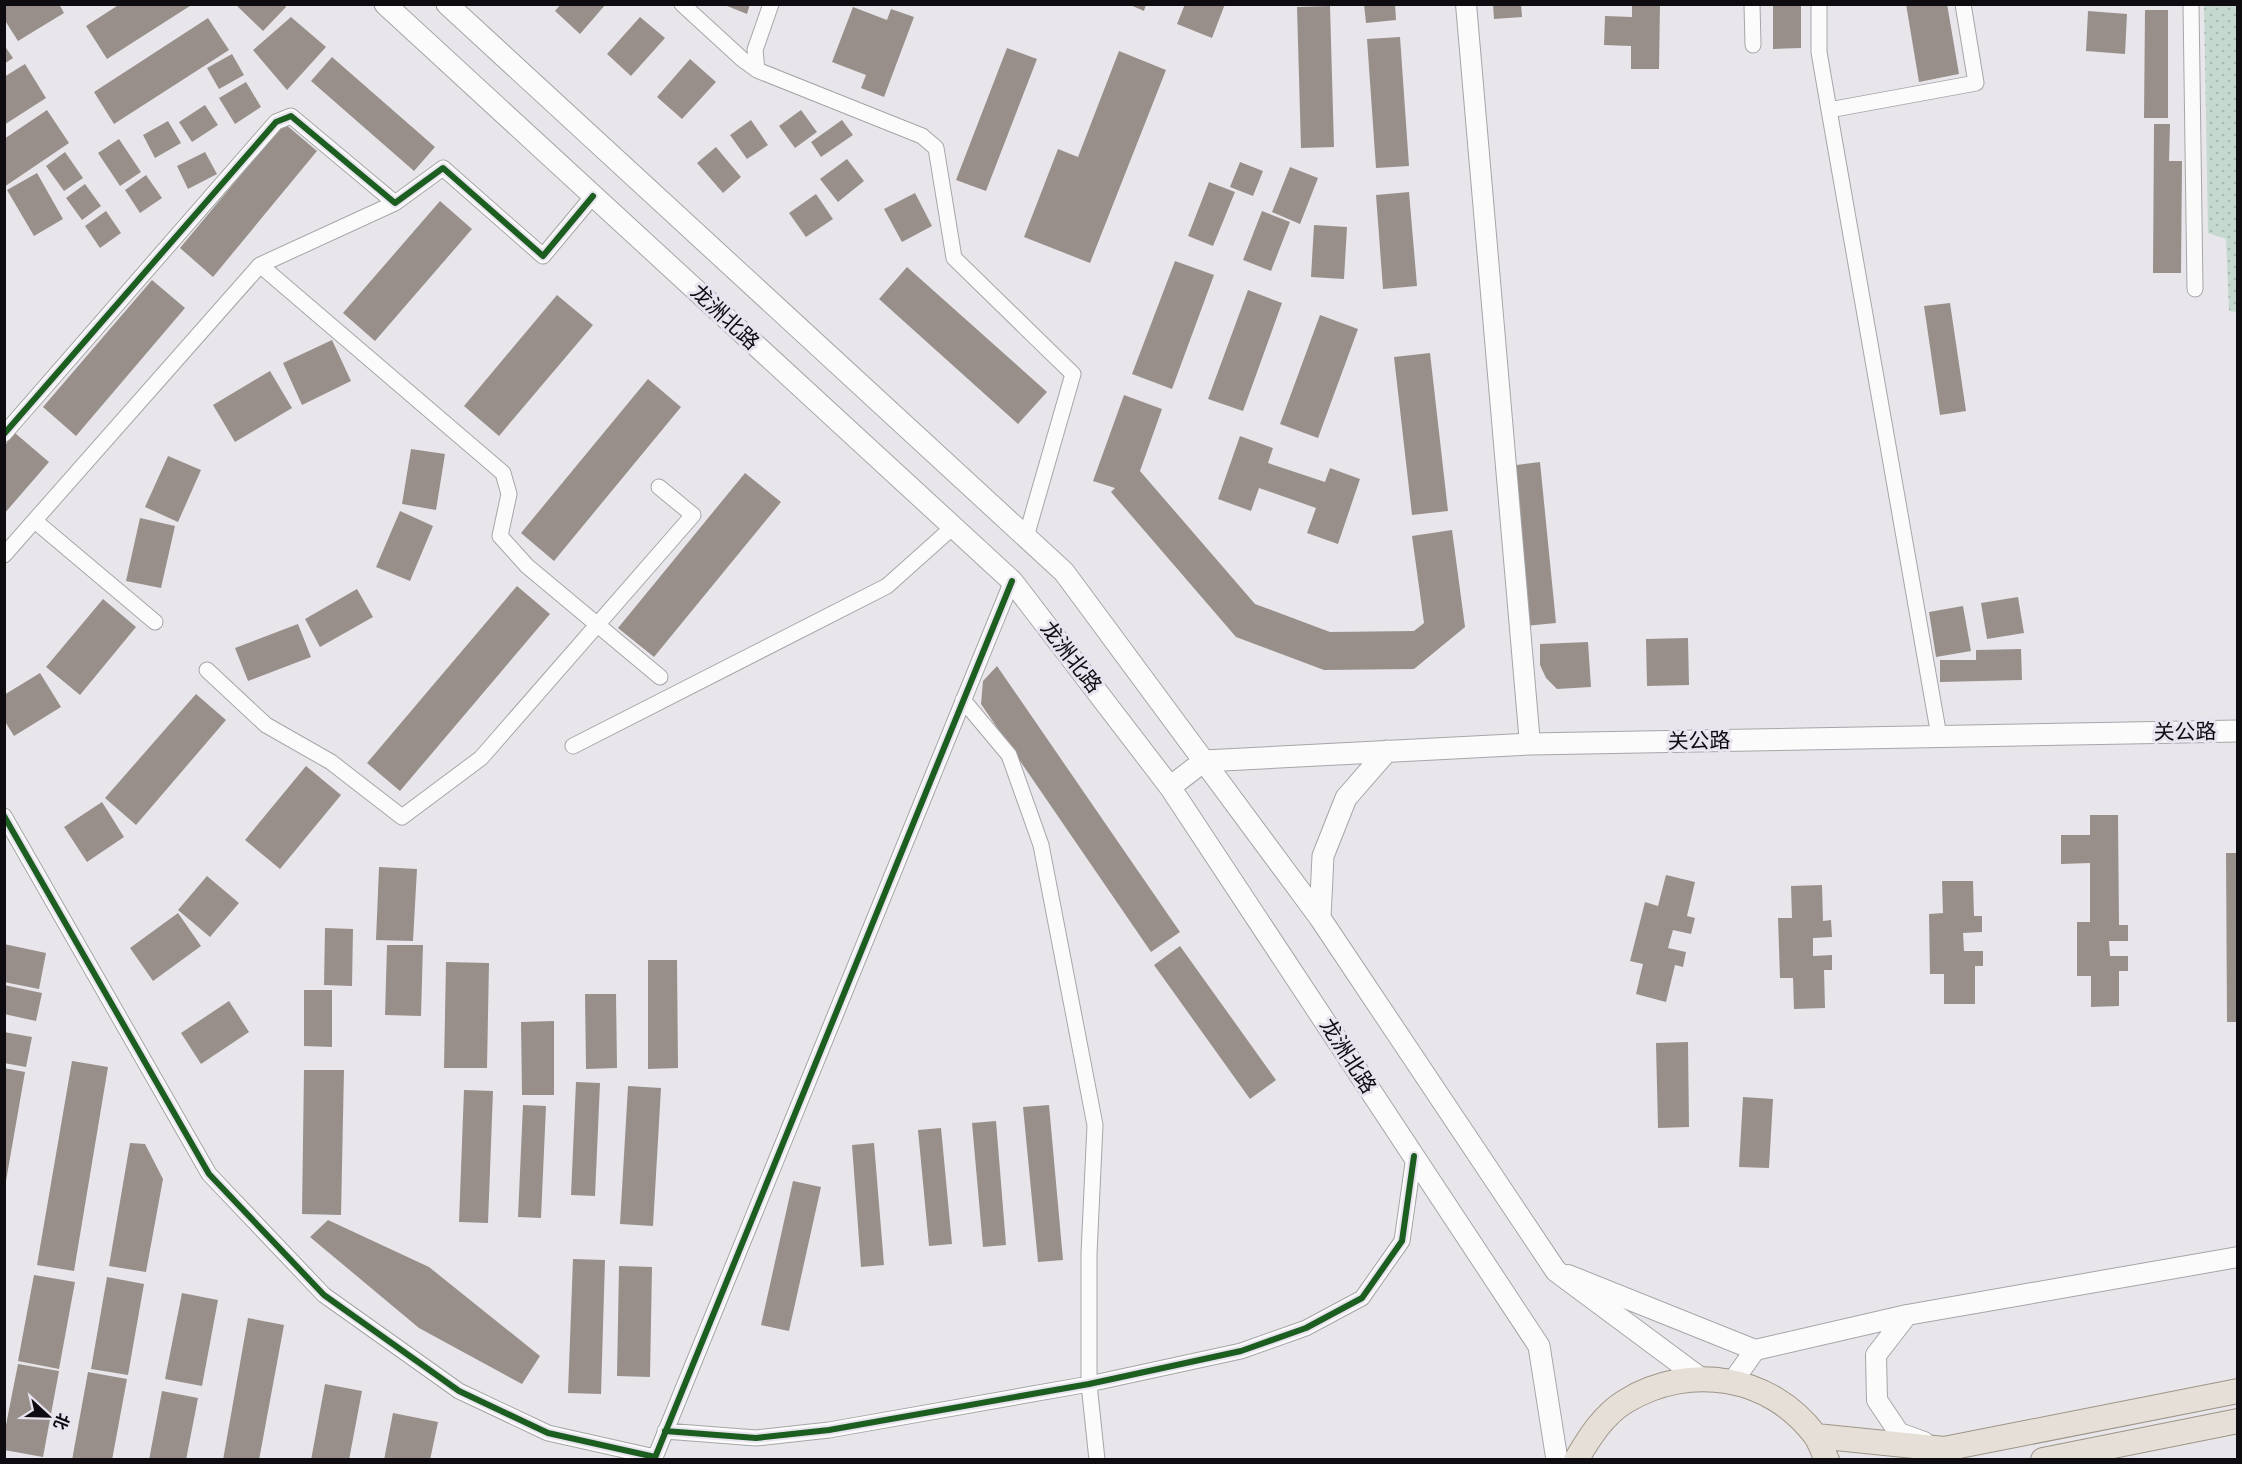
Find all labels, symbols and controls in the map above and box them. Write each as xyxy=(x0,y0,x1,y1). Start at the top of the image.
street label: 龙洲北路 xyxy=(686,279,765,354)
street label: 龙洲北路 xyxy=(1036,616,1107,697)
street label: 关公路 xyxy=(2153,718,2217,745)
street label: 关公路 xyxy=(1667,727,1731,754)
street label: 龙洲北路 xyxy=(1315,1014,1382,1098)
north arrow xyxy=(18,1386,78,1446)
text: 北 xyxy=(50,1410,74,1433)

